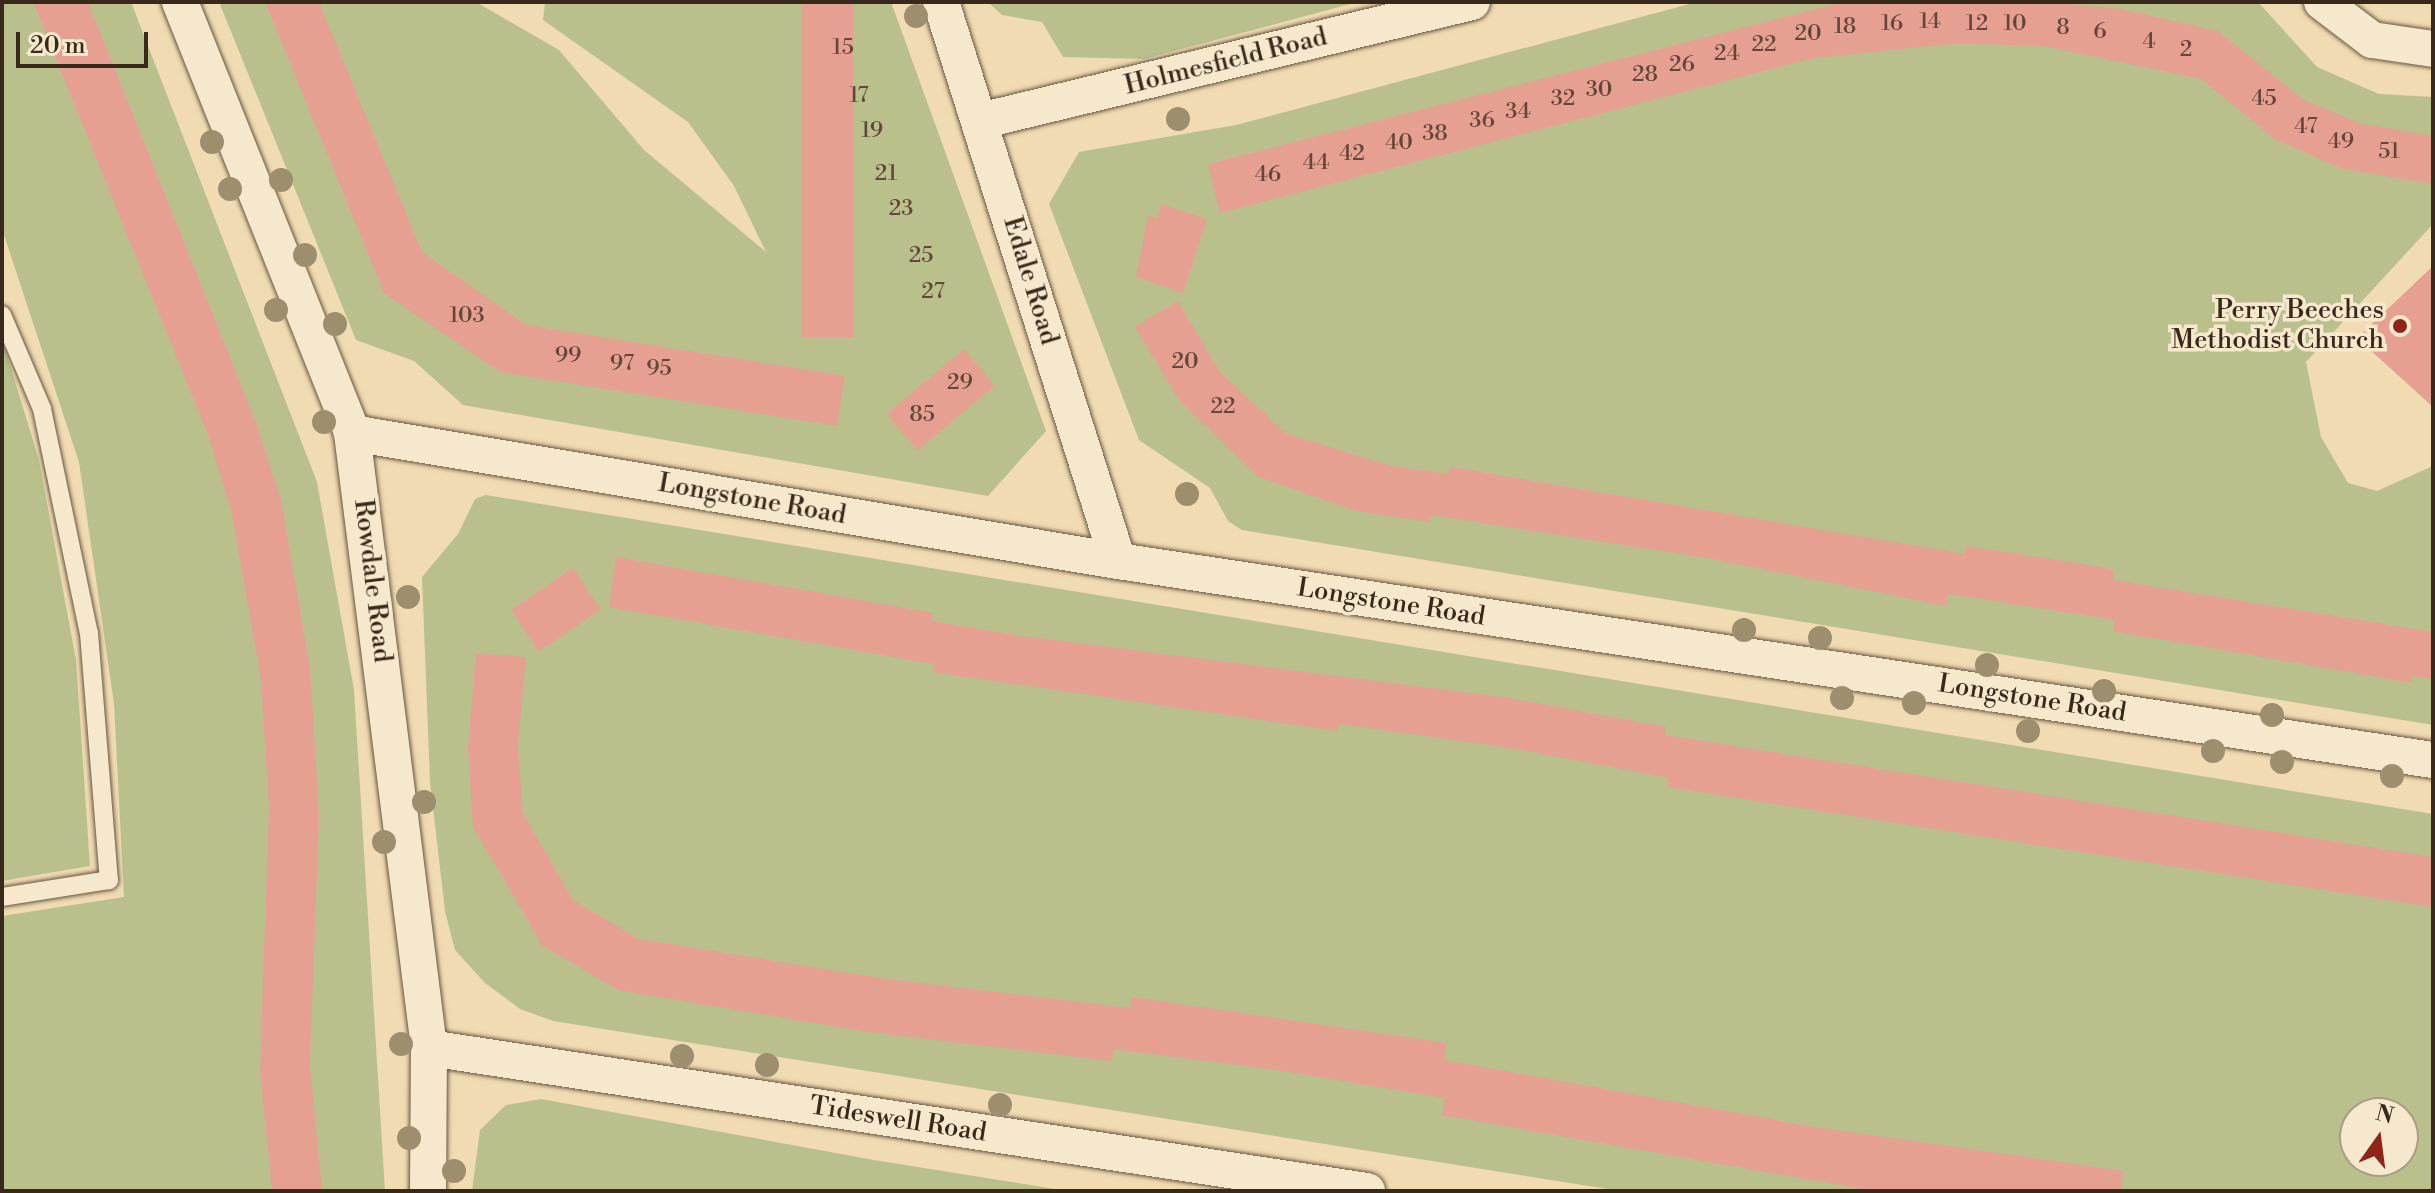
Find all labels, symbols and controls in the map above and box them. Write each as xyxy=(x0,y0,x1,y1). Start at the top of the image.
house number: 14 xyxy=(1919,9,1941,35)
house number: 16 xyxy=(1881,11,1903,37)
house number: 12 xyxy=(1966,11,1988,37)
house number: 10 xyxy=(2003,11,2027,37)
house number: 18 xyxy=(1834,14,1856,40)
house number: 8 xyxy=(2056,15,2070,41)
scale bar xyxy=(20,16,152,66)
house number: 6 xyxy=(2093,19,2107,45)
house number: 20 xyxy=(1794,21,1822,47)
street label: Holmesfield Road xyxy=(1122,22,1330,102)
house number: 4 xyxy=(2142,29,2156,55)
text: 20 m xyxy=(30,31,86,61)
house number: 22 xyxy=(1751,32,1777,58)
house number: 15 xyxy=(832,35,854,61)
house number: 2 xyxy=(2180,37,2192,63)
house number: 24 xyxy=(1714,41,1740,67)
house number: 26 xyxy=(1669,52,1695,78)
house number: 28 xyxy=(1632,62,1658,88)
house number: 30 xyxy=(1586,77,1612,103)
house number: 17 xyxy=(849,83,869,109)
house number: 32 xyxy=(1551,86,1575,112)
house number: 45 xyxy=(2251,86,2277,112)
house number: 34 xyxy=(1505,99,1531,125)
house number: 36 xyxy=(1469,108,1495,134)
house number: 47 xyxy=(2294,114,2318,140)
house number: 19 xyxy=(861,118,883,144)
house number: 38 xyxy=(1422,121,1448,147)
house number: 49 xyxy=(2328,129,2354,155)
house number: 40 xyxy=(1385,130,1413,156)
house number: 51 xyxy=(2378,139,2400,165)
house number: 42 xyxy=(1339,141,1365,167)
house number: 44 xyxy=(1303,150,1329,176)
house number: 21 xyxy=(875,161,897,187)
house number: 46 xyxy=(1255,162,1281,188)
house number: 23 xyxy=(889,196,913,222)
street label: Edale Road xyxy=(996,213,1064,349)
house number: 25 xyxy=(909,243,933,269)
house number: 27 xyxy=(921,279,945,305)
place label: Perry Beeches Methodist Church xyxy=(2171,295,2384,356)
house number: 103 xyxy=(449,303,485,329)
marker: Perry Beeches Methodist Church xyxy=(2391,317,2409,335)
house number: 99 xyxy=(555,343,581,369)
house number: 20 xyxy=(1171,349,1199,375)
house number: 97 xyxy=(610,351,634,377)
house number: 95 xyxy=(646,356,672,382)
house number: 29 xyxy=(947,370,973,396)
house number: 22 xyxy=(1210,394,1236,420)
house number: 85 xyxy=(909,402,935,428)
street label: Longstone Road xyxy=(656,468,848,532)
street label: Rowdale Road xyxy=(347,498,397,664)
street label: Longstone Road xyxy=(1295,573,1487,633)
street label: Longstone Road xyxy=(1936,669,2128,729)
street label: Tideswell Road xyxy=(807,1091,989,1149)
north arrow xyxy=(2339,1097,2419,1177)
text: N xyxy=(2373,1100,2396,1130)

